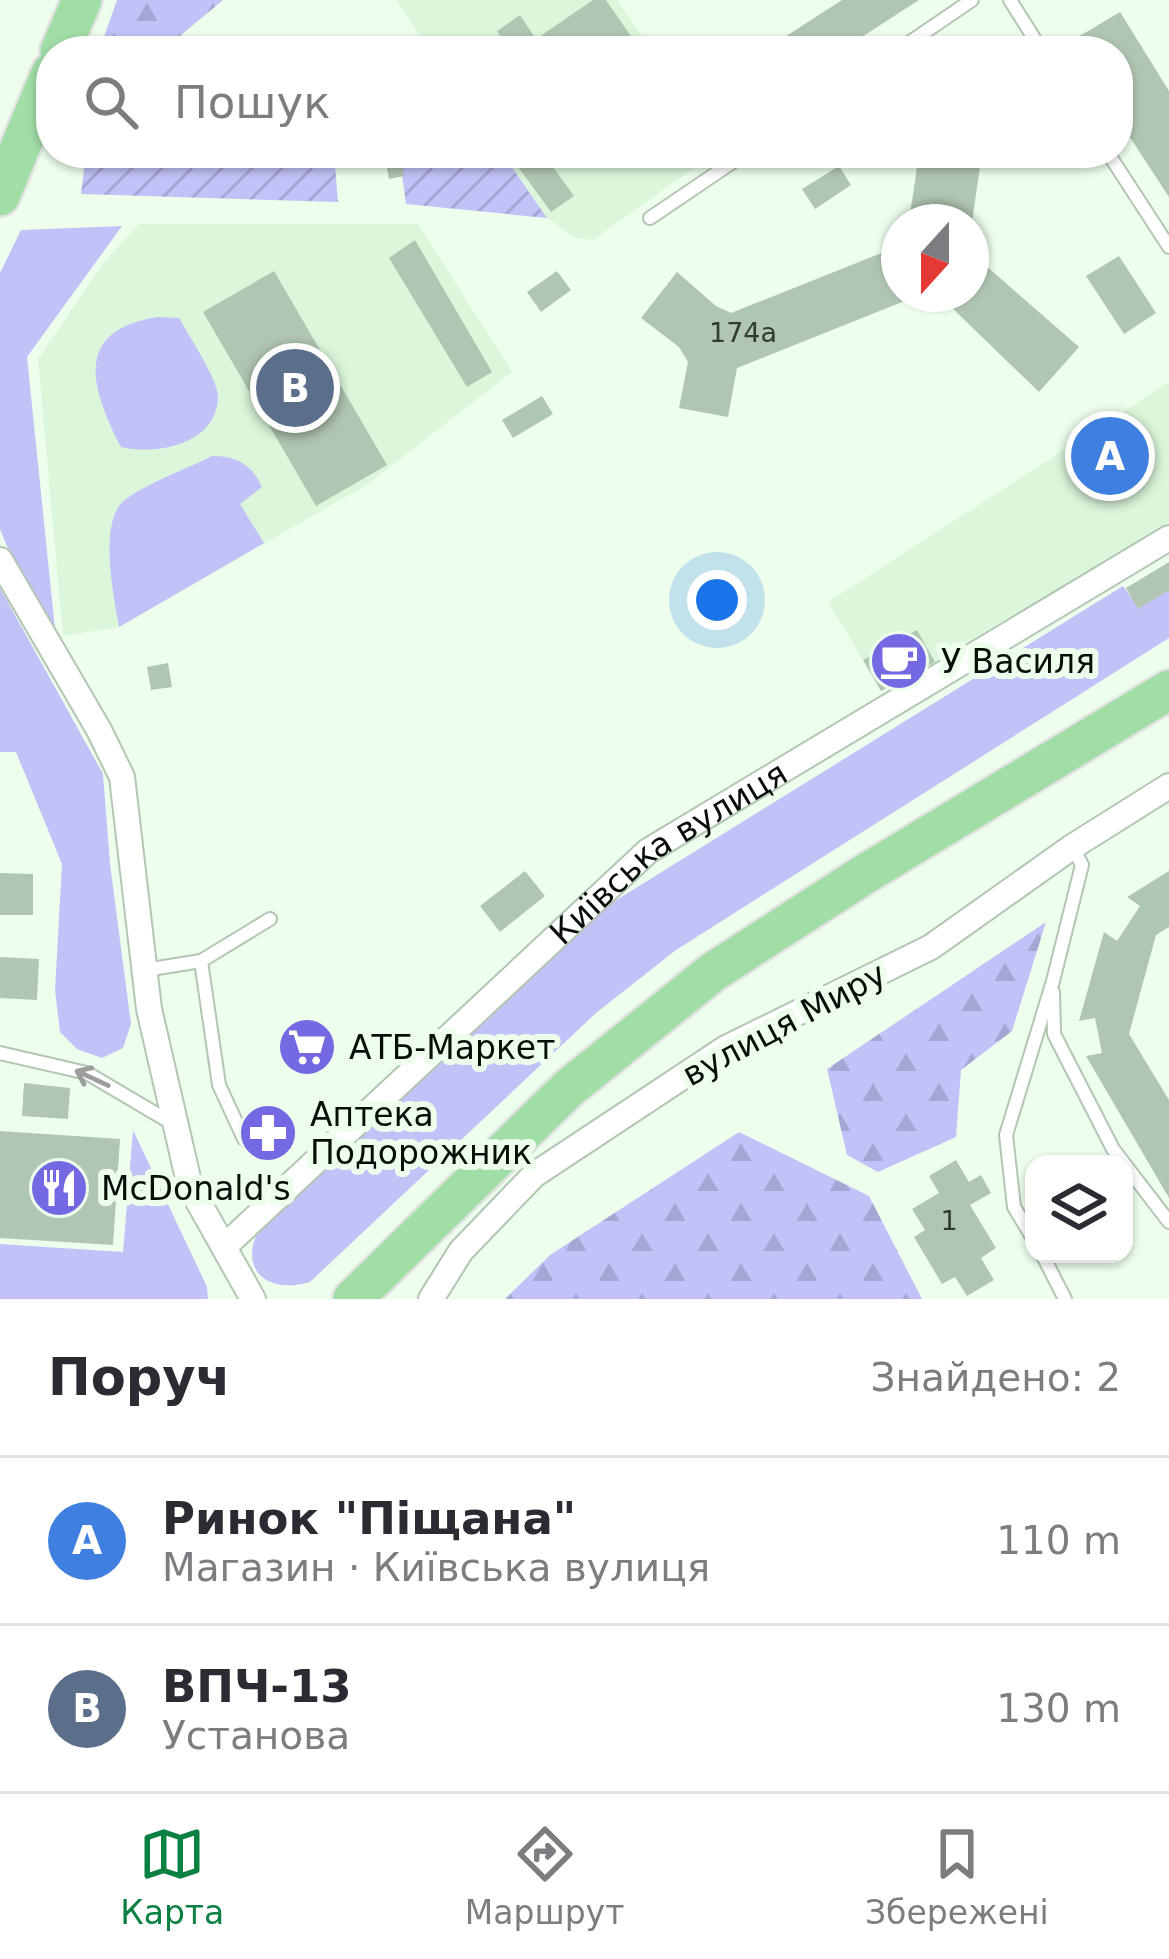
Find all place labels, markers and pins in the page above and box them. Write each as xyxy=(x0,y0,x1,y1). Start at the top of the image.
pin: B xyxy=(256,343,334,433)
pin: A xyxy=(1071,411,1149,501)
cafe icon: У Василя xyxy=(868,630,930,692)
place label: У Василя xyxy=(941,642,1095,681)
supermarket icon: АТБ-Маркет xyxy=(276,1016,338,1078)
place label: АТБ-Маркет xyxy=(349,1028,555,1067)
place label: Аптека Подорожник xyxy=(310,1095,532,1172)
pharmacy icon: Аптека Подорожник xyxy=(237,1102,299,1164)
restaurant icon: McDonald's xyxy=(28,1157,90,1219)
place label: McDonald's xyxy=(101,1169,291,1208)

